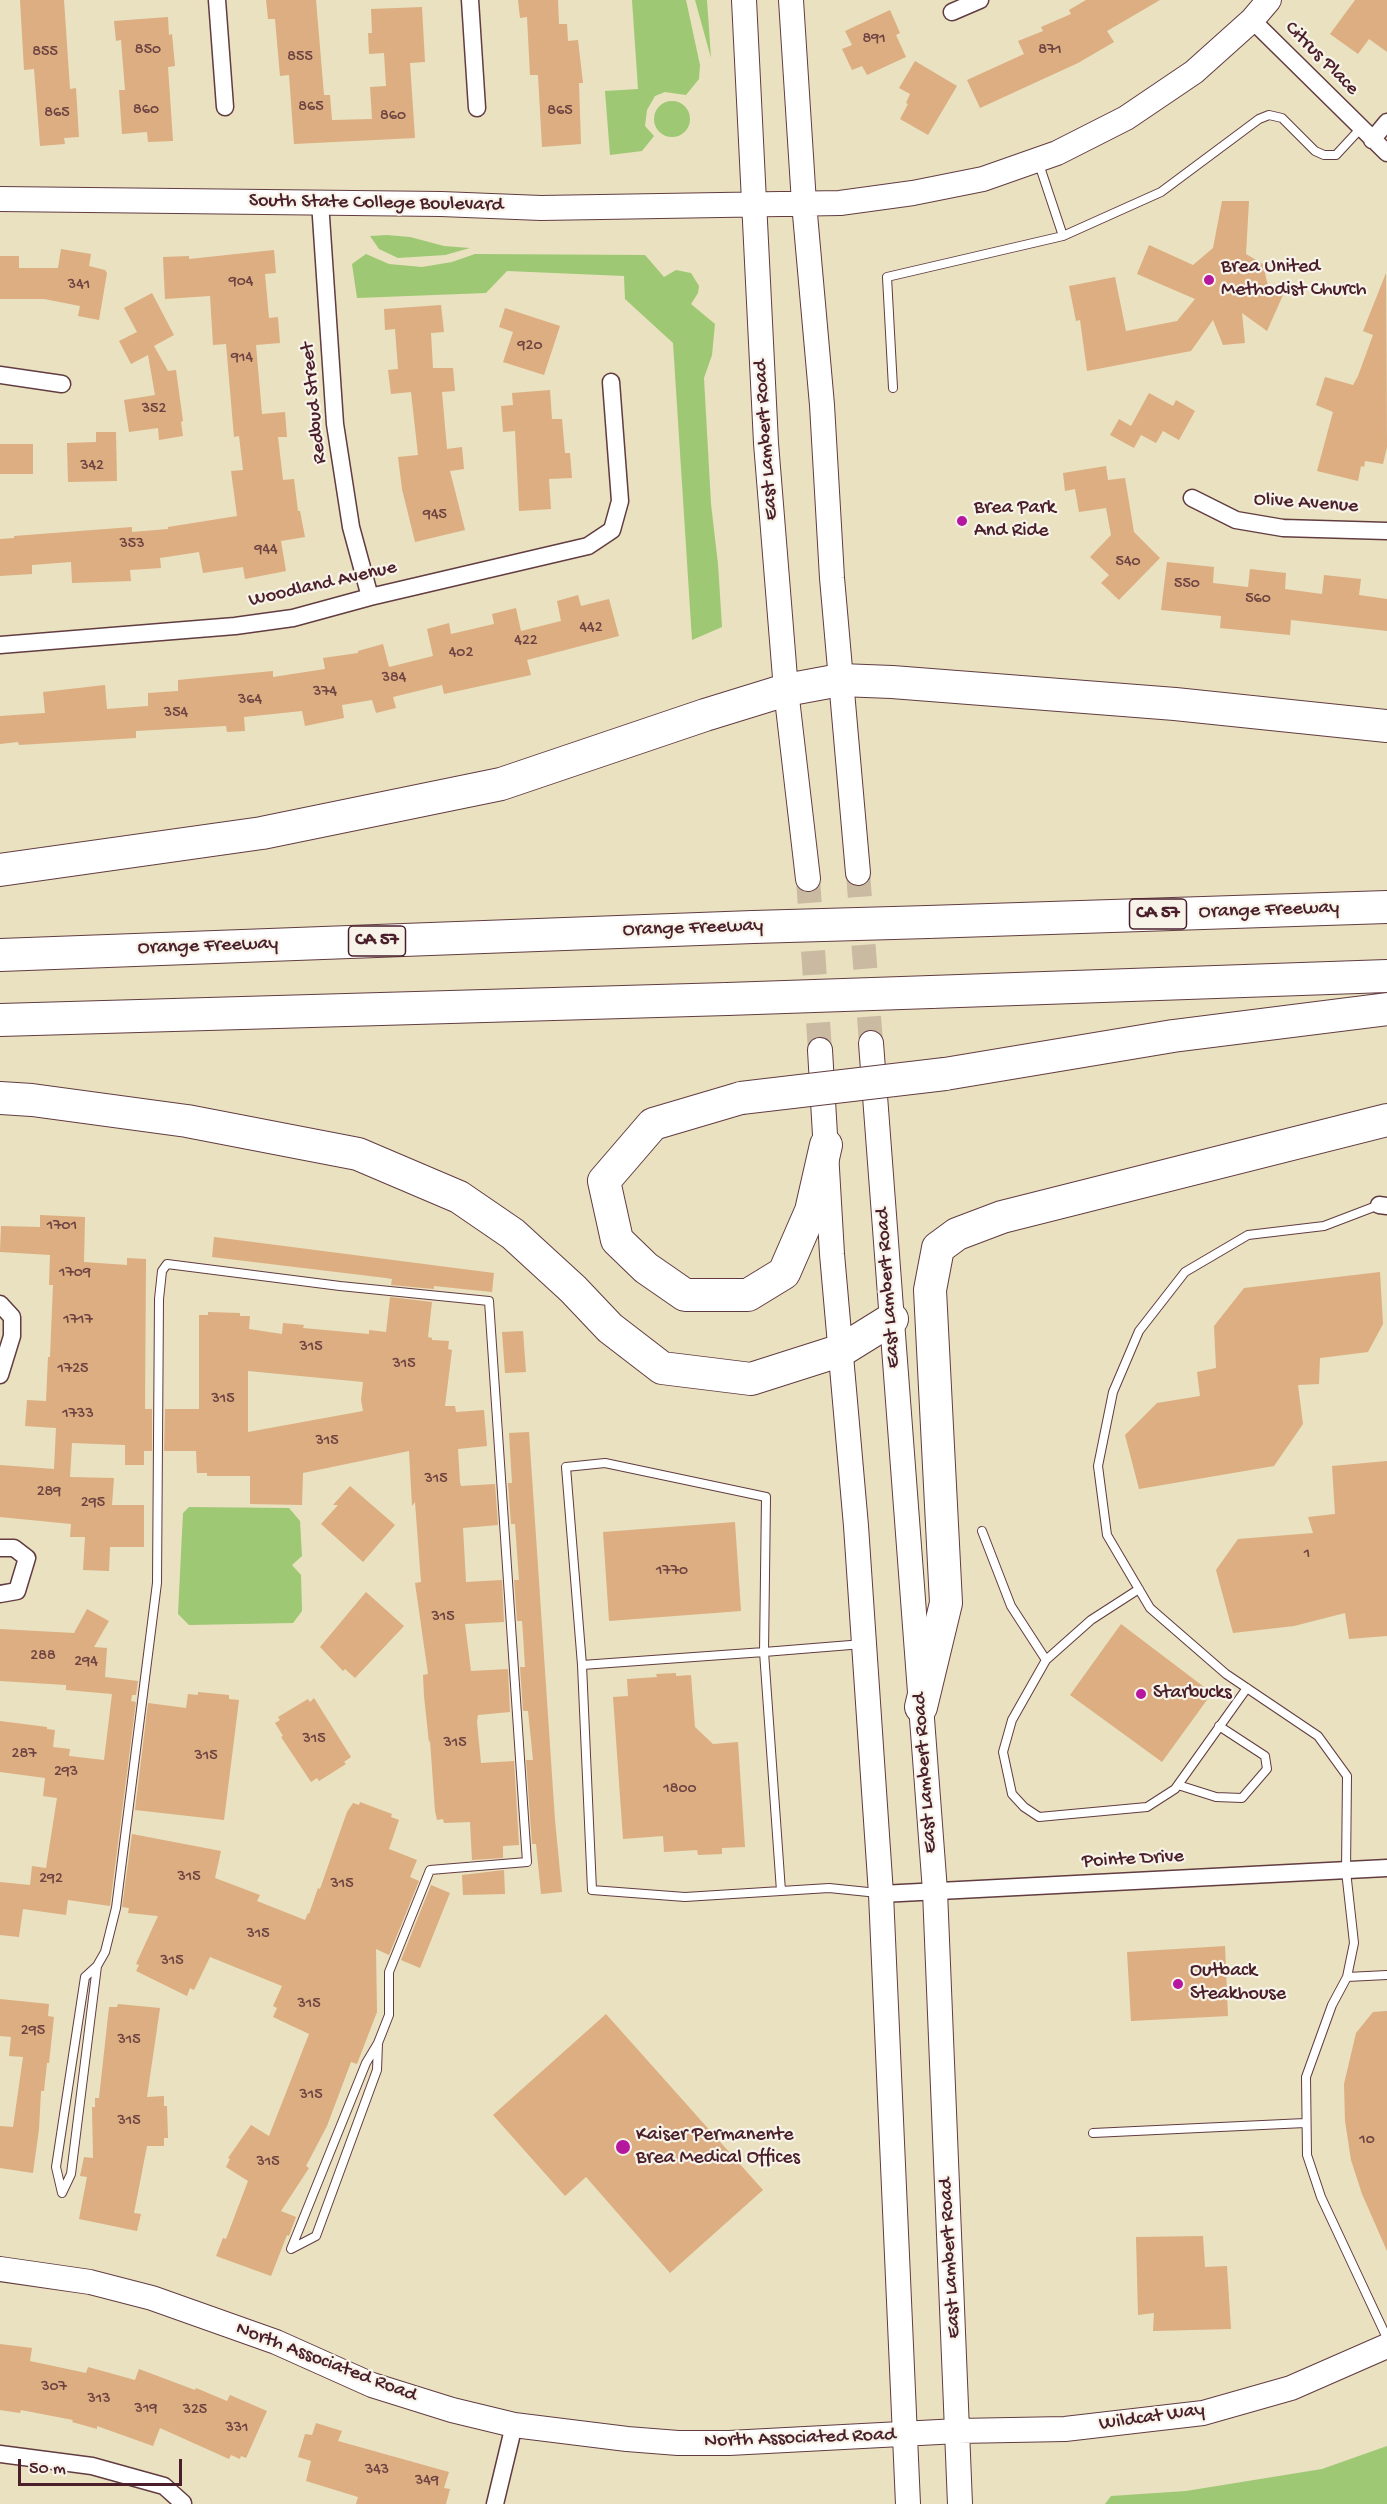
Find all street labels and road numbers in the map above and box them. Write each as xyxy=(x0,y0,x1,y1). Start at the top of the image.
street label: Citrus Place xyxy=(1279,17,1363,101)
street label: South State College Boulevard xyxy=(248,190,504,218)
street label: Redbud Street xyxy=(297,341,333,465)
street label: East Lambert Road xyxy=(749,359,785,521)
street label: Olive Avenue xyxy=(1253,488,1359,520)
street label: Woodland Avenue xyxy=(247,556,399,614)
street label: Orange Freeway xyxy=(1198,897,1340,925)
road number: CA 57 xyxy=(1130,899,1186,929)
street label: Orange Freeway xyxy=(622,915,764,943)
road number: CA 57 xyxy=(348,926,406,956)
street label: Orange Freeway xyxy=(137,933,279,961)
street label: East Lambert Road xyxy=(871,1207,907,1369)
street label: East Lambert Road xyxy=(908,1692,944,1854)
street label: Pointe Drive xyxy=(1081,1845,1185,1875)
street label: East Lambert Road xyxy=(935,2177,967,2339)
street label: North Associated Road xyxy=(232,2317,420,2409)
street label: Wildcat Way xyxy=(1098,2399,1206,2437)
street label: North Associated Road xyxy=(704,2424,896,2454)

